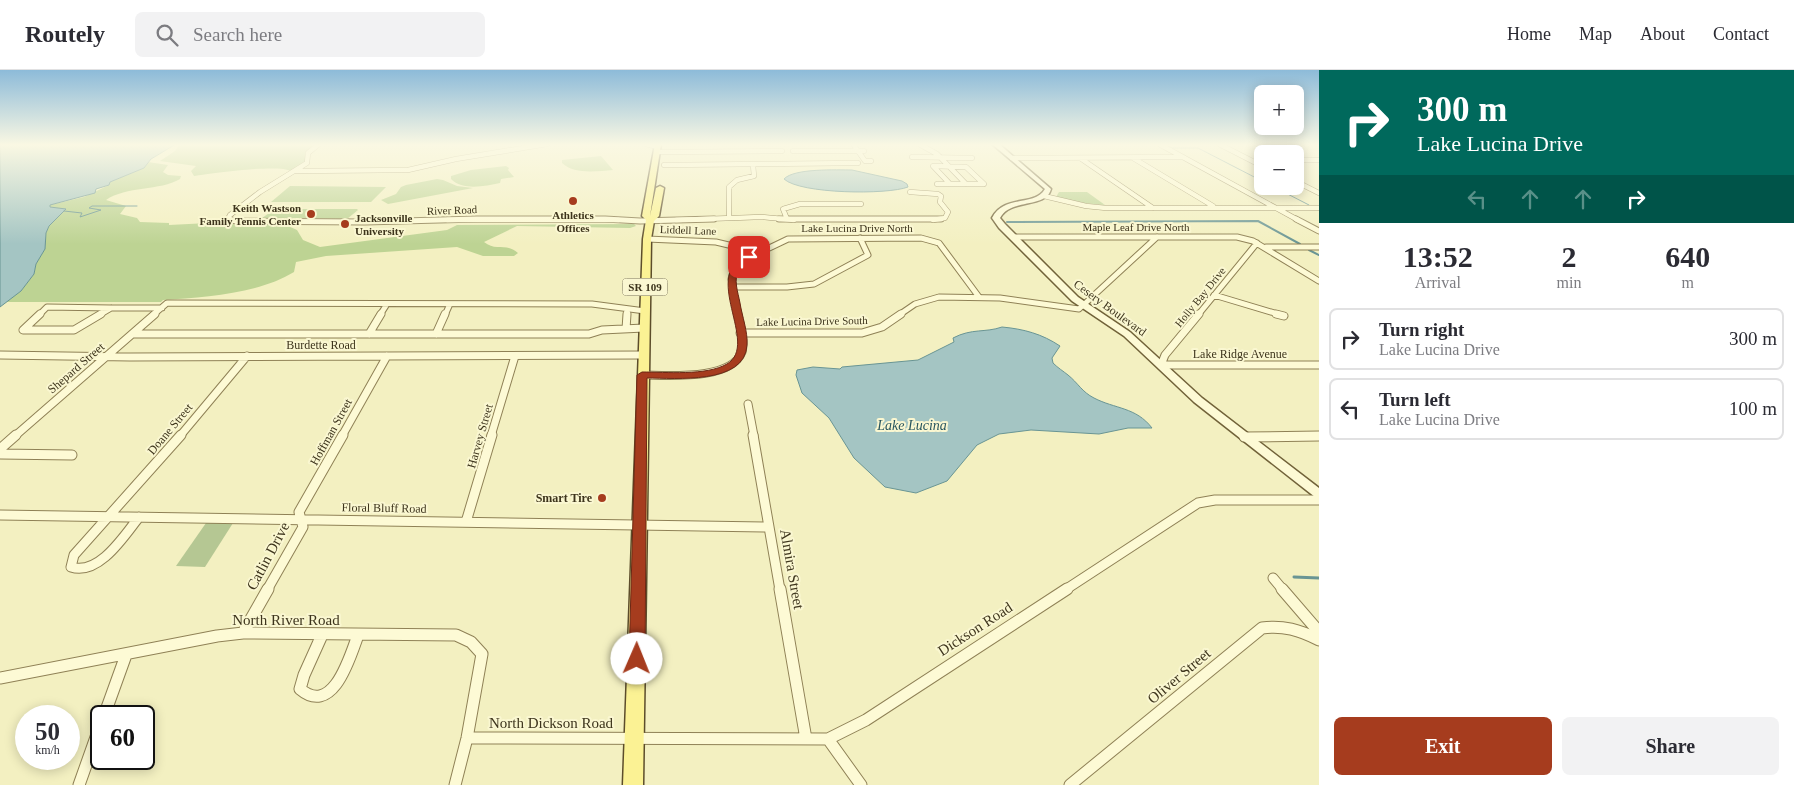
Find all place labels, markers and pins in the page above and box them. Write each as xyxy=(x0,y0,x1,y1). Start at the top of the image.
marker: Athletics Offices xyxy=(567,195,579,207)
place label: Keith Wastson Family Tennis Center xyxy=(200,202,301,227)
marker: Keith Wastson Family Tennis Center xyxy=(305,208,317,220)
place label: Athletics Offices xyxy=(552,209,594,234)
place label: Jacksonville University xyxy=(355,212,413,237)
marker: Jacksonville University xyxy=(339,218,351,230)
pin xyxy=(728,236,770,278)
place label: Smart Tire xyxy=(536,491,593,505)
marker: Smart Tire xyxy=(596,492,608,504)

